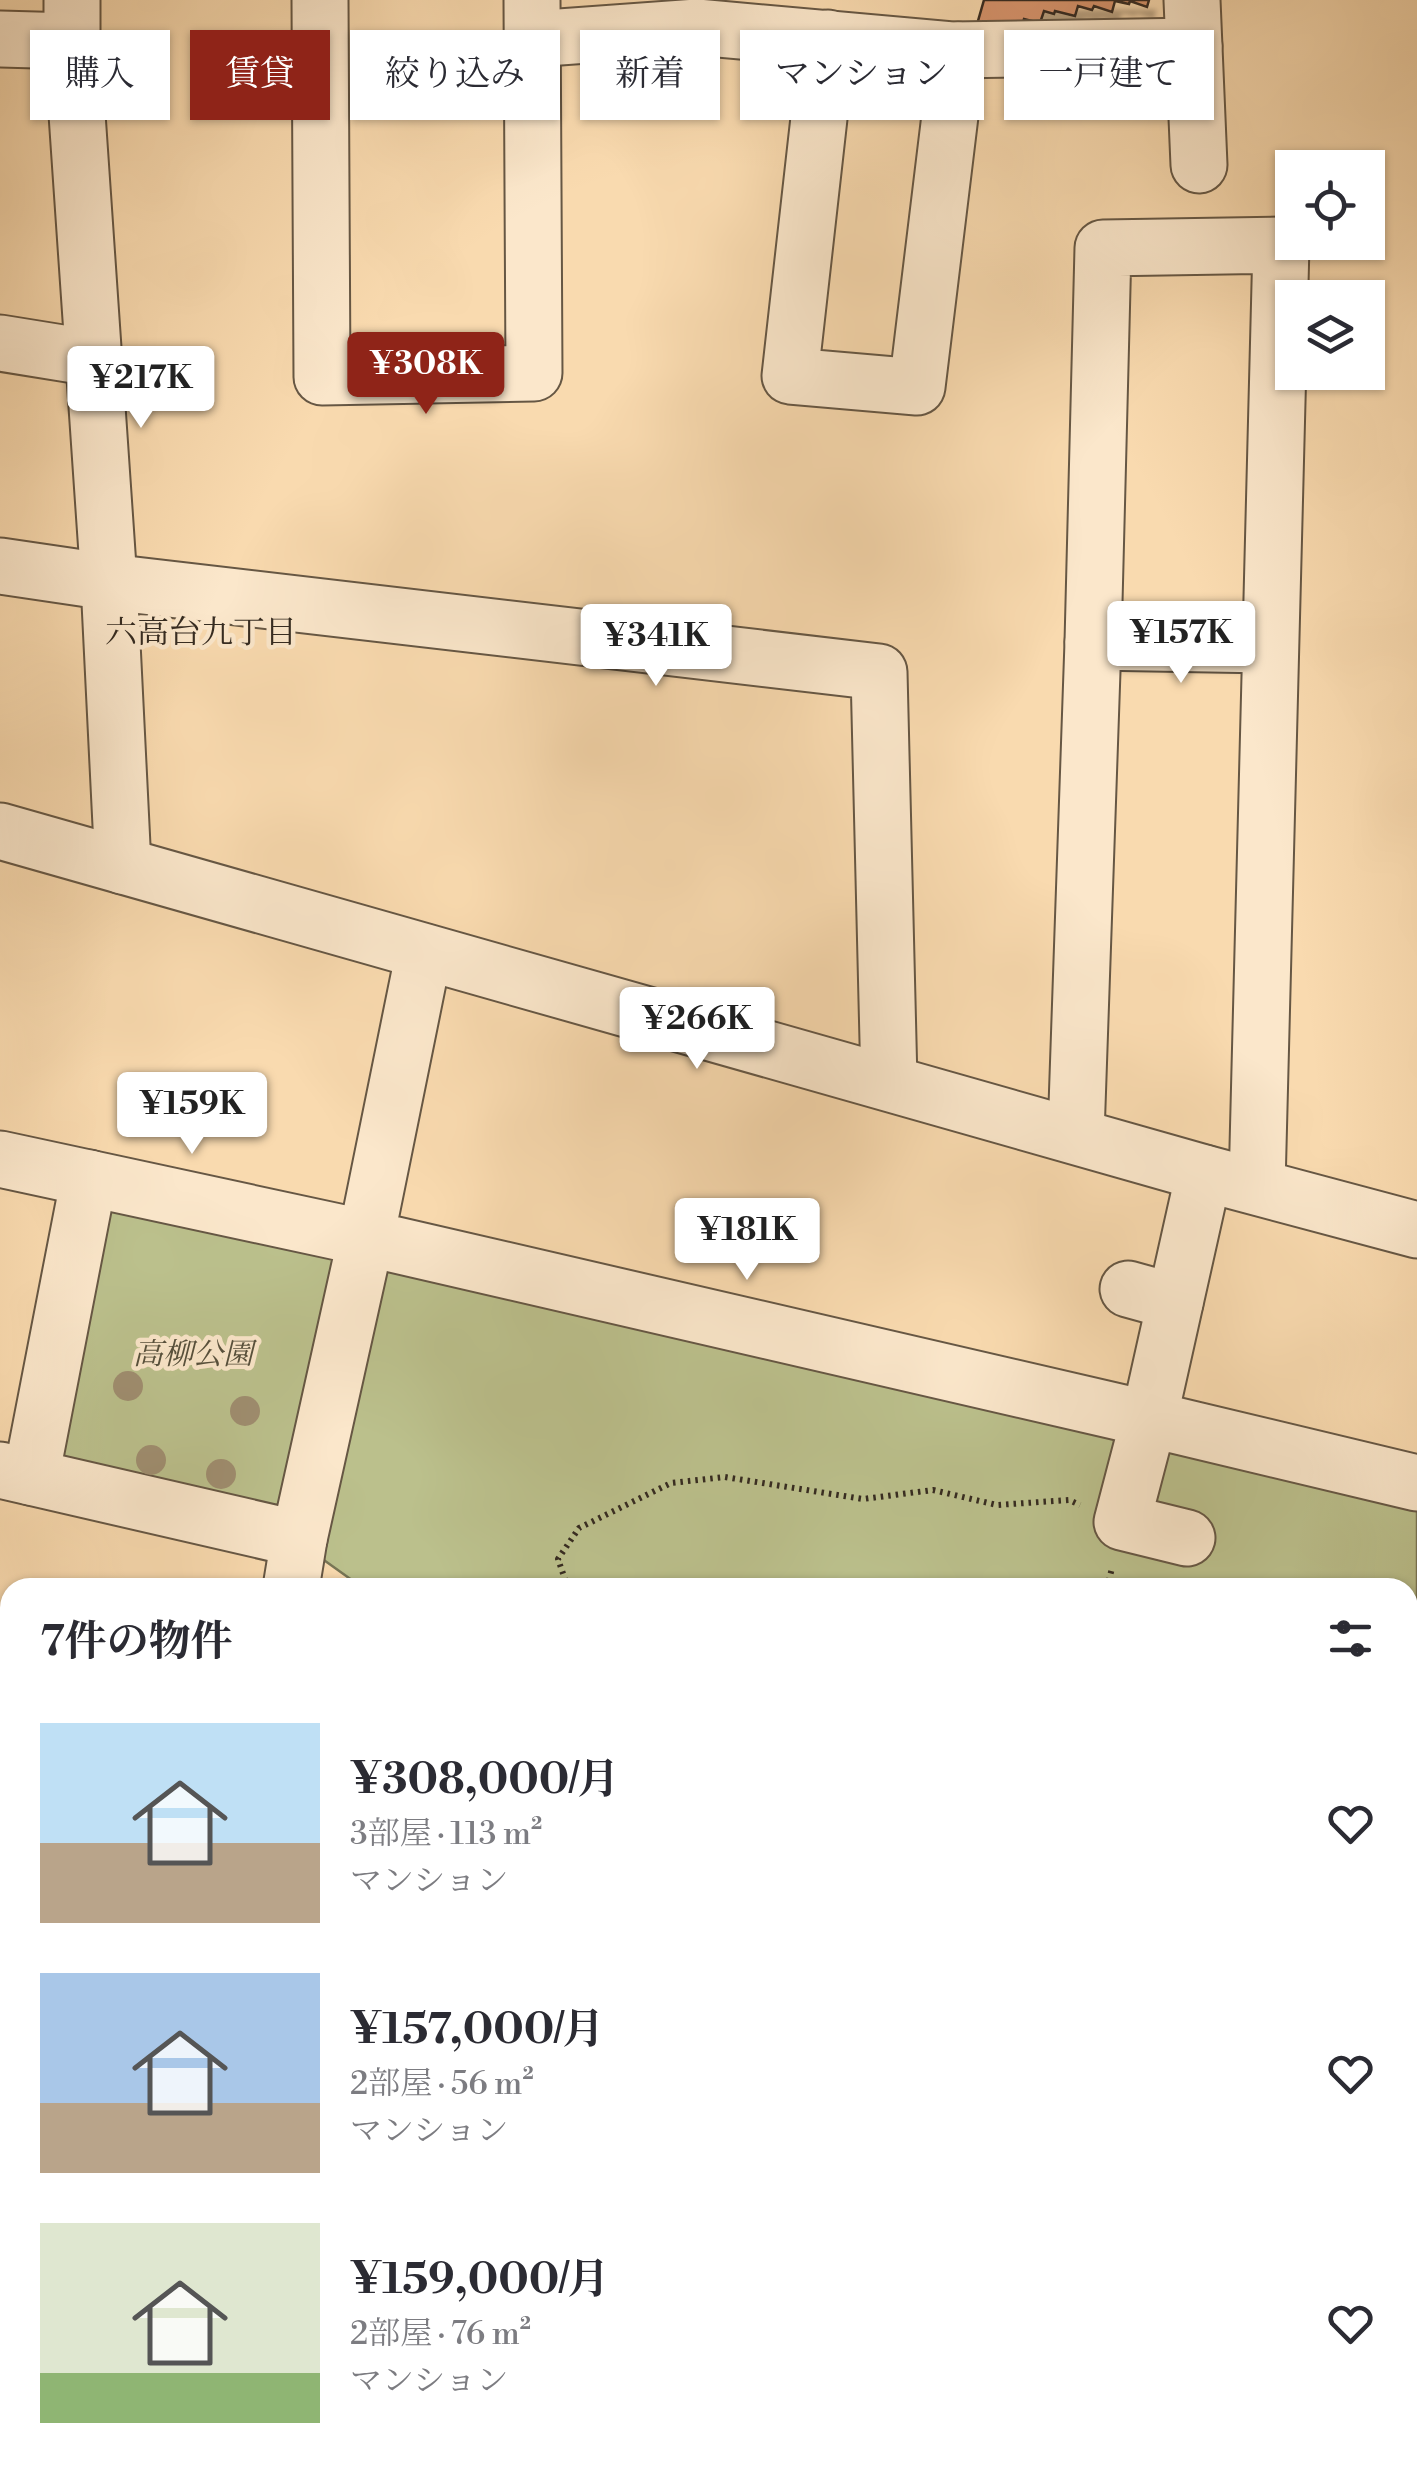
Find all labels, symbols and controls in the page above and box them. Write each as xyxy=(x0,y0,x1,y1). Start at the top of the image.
chip: 購入 xyxy=(30,30,170,120)
chip: 賃貸 xyxy=(190,30,330,120)
chip: 絞り込み xyxy=(350,30,560,120)
chip: 新着 xyxy=(580,30,720,120)
chip: マンション xyxy=(740,30,984,120)
chip: 一戸建て xyxy=(1004,30,1214,120)
map controls xyxy=(1275,150,1385,390)
button: locate xyxy=(1275,150,1385,260)
button: layers xyxy=(1275,280,1385,390)
pin: ¥308K xyxy=(356,332,496,417)
text: ¥308K xyxy=(369,344,483,384)
pin: ¥217K xyxy=(71,346,211,431)
text: ¥217K xyxy=(89,358,193,398)
pin: ¥157K xyxy=(1111,601,1251,686)
pin: ¥341K xyxy=(586,604,726,689)
district label: 六高台九丁目 xyxy=(105,613,297,653)
text: ¥157K xyxy=(1129,613,1233,653)
text: ¥341K xyxy=(603,616,709,656)
pin: ¥266K xyxy=(627,987,767,1072)
text: ¥266K xyxy=(642,999,752,1039)
pin: ¥159K xyxy=(122,1072,262,1157)
text: ¥159K xyxy=(139,1084,245,1124)
pin: ¥181K xyxy=(677,1198,817,1283)
text: ¥181K xyxy=(697,1210,797,1250)
park label: 高柳公園 xyxy=(133,1336,258,1374)
icon: filters xyxy=(1323,1611,1378,1666)
text: 7件の物件 xyxy=(40,1616,233,1669)
text: ¥308,000/月 xyxy=(350,1754,619,1807)
icon: home xyxy=(120,1763,240,1883)
icon: heart xyxy=(1323,1796,1378,1851)
text: 3部屋 · 113 m² xyxy=(350,1814,542,1854)
text: マンション xyxy=(350,1861,509,1901)
text: ¥157,000/月 xyxy=(350,2004,604,2057)
icon: home xyxy=(120,2013,240,2133)
icon: heart xyxy=(1323,2046,1378,2101)
text: 2部屋 · 56 m² xyxy=(350,2064,534,2104)
text: マンション xyxy=(350,2111,509,2151)
text: ¥159,000/月 xyxy=(350,2254,609,2307)
icon: home xyxy=(120,2263,240,2383)
icon: heart xyxy=(1323,2296,1378,2351)
text: 2部屋 · 76 m² xyxy=(350,2314,531,2354)
text: マンション xyxy=(350,2361,509,2401)

